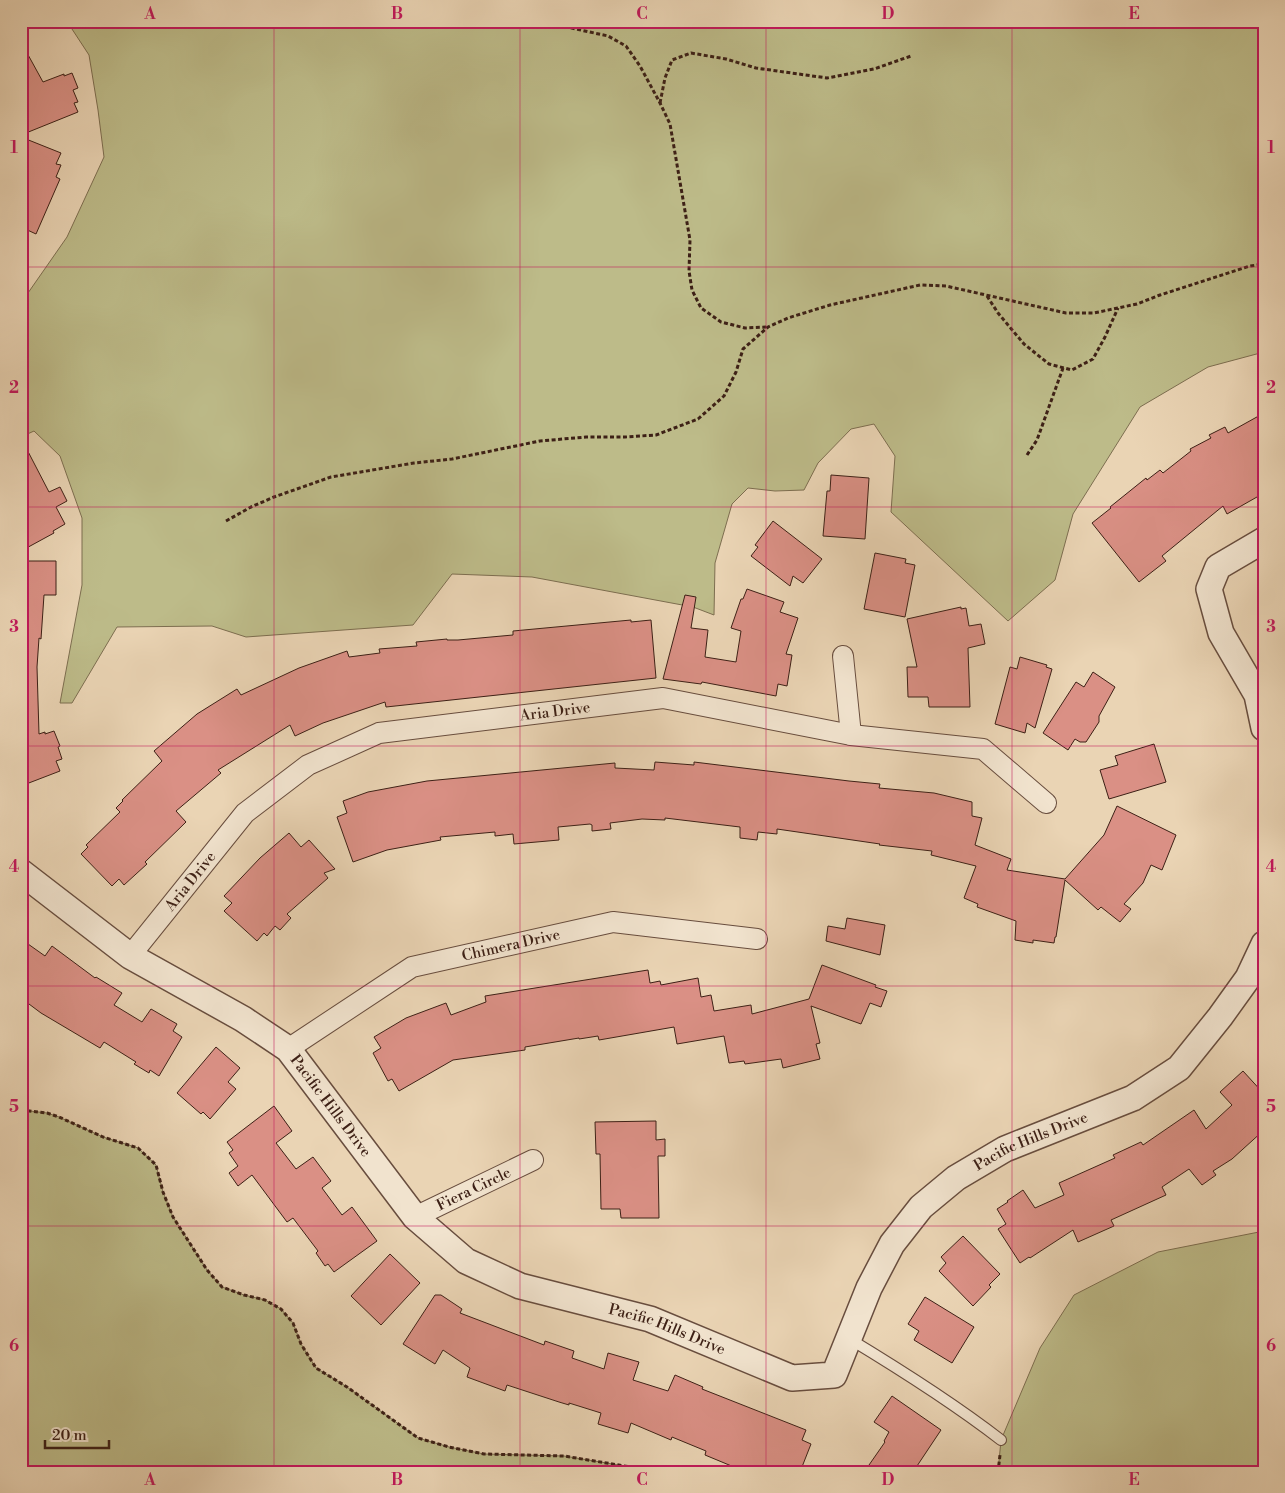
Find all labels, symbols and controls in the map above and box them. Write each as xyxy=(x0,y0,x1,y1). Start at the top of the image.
text: A xyxy=(143,4,156,24)
text: B xyxy=(391,4,403,24)
text: C xyxy=(636,4,648,24)
text: D xyxy=(882,4,895,24)
text: E xyxy=(1128,4,1140,24)
text: 1 xyxy=(10,138,18,158)
text: 1 xyxy=(1267,138,1275,158)
text: 2 xyxy=(9,378,19,398)
text: 2 xyxy=(1266,378,1276,398)
text: 3 xyxy=(9,617,19,637)
text: 3 xyxy=(1266,617,1276,637)
street label: Aria Drive xyxy=(518,698,592,726)
street label: Aria Drive xyxy=(160,848,220,916)
text: 4 xyxy=(9,857,20,877)
text: 4 xyxy=(1266,857,1277,877)
street label: Chimera Drive xyxy=(460,925,562,966)
street label: Pacific Hills Drive xyxy=(286,1051,375,1161)
text: 5 xyxy=(9,1097,19,1117)
text: 5 xyxy=(1266,1097,1276,1117)
street label: Pacific Hills Drive xyxy=(970,1108,1091,1175)
street label: Fiera Circle xyxy=(433,1163,514,1215)
street label: Pacific Hills Drive xyxy=(607,1300,728,1359)
text: 6 xyxy=(9,1336,19,1356)
text: 6 xyxy=(1266,1336,1276,1356)
scale bar xyxy=(45,1418,109,1450)
text: 20 m xyxy=(52,1426,87,1445)
text: A xyxy=(143,1470,156,1490)
text: B xyxy=(391,1470,403,1490)
text: C xyxy=(636,1470,648,1490)
text: D xyxy=(882,1470,895,1490)
text: E xyxy=(1128,1470,1140,1490)

